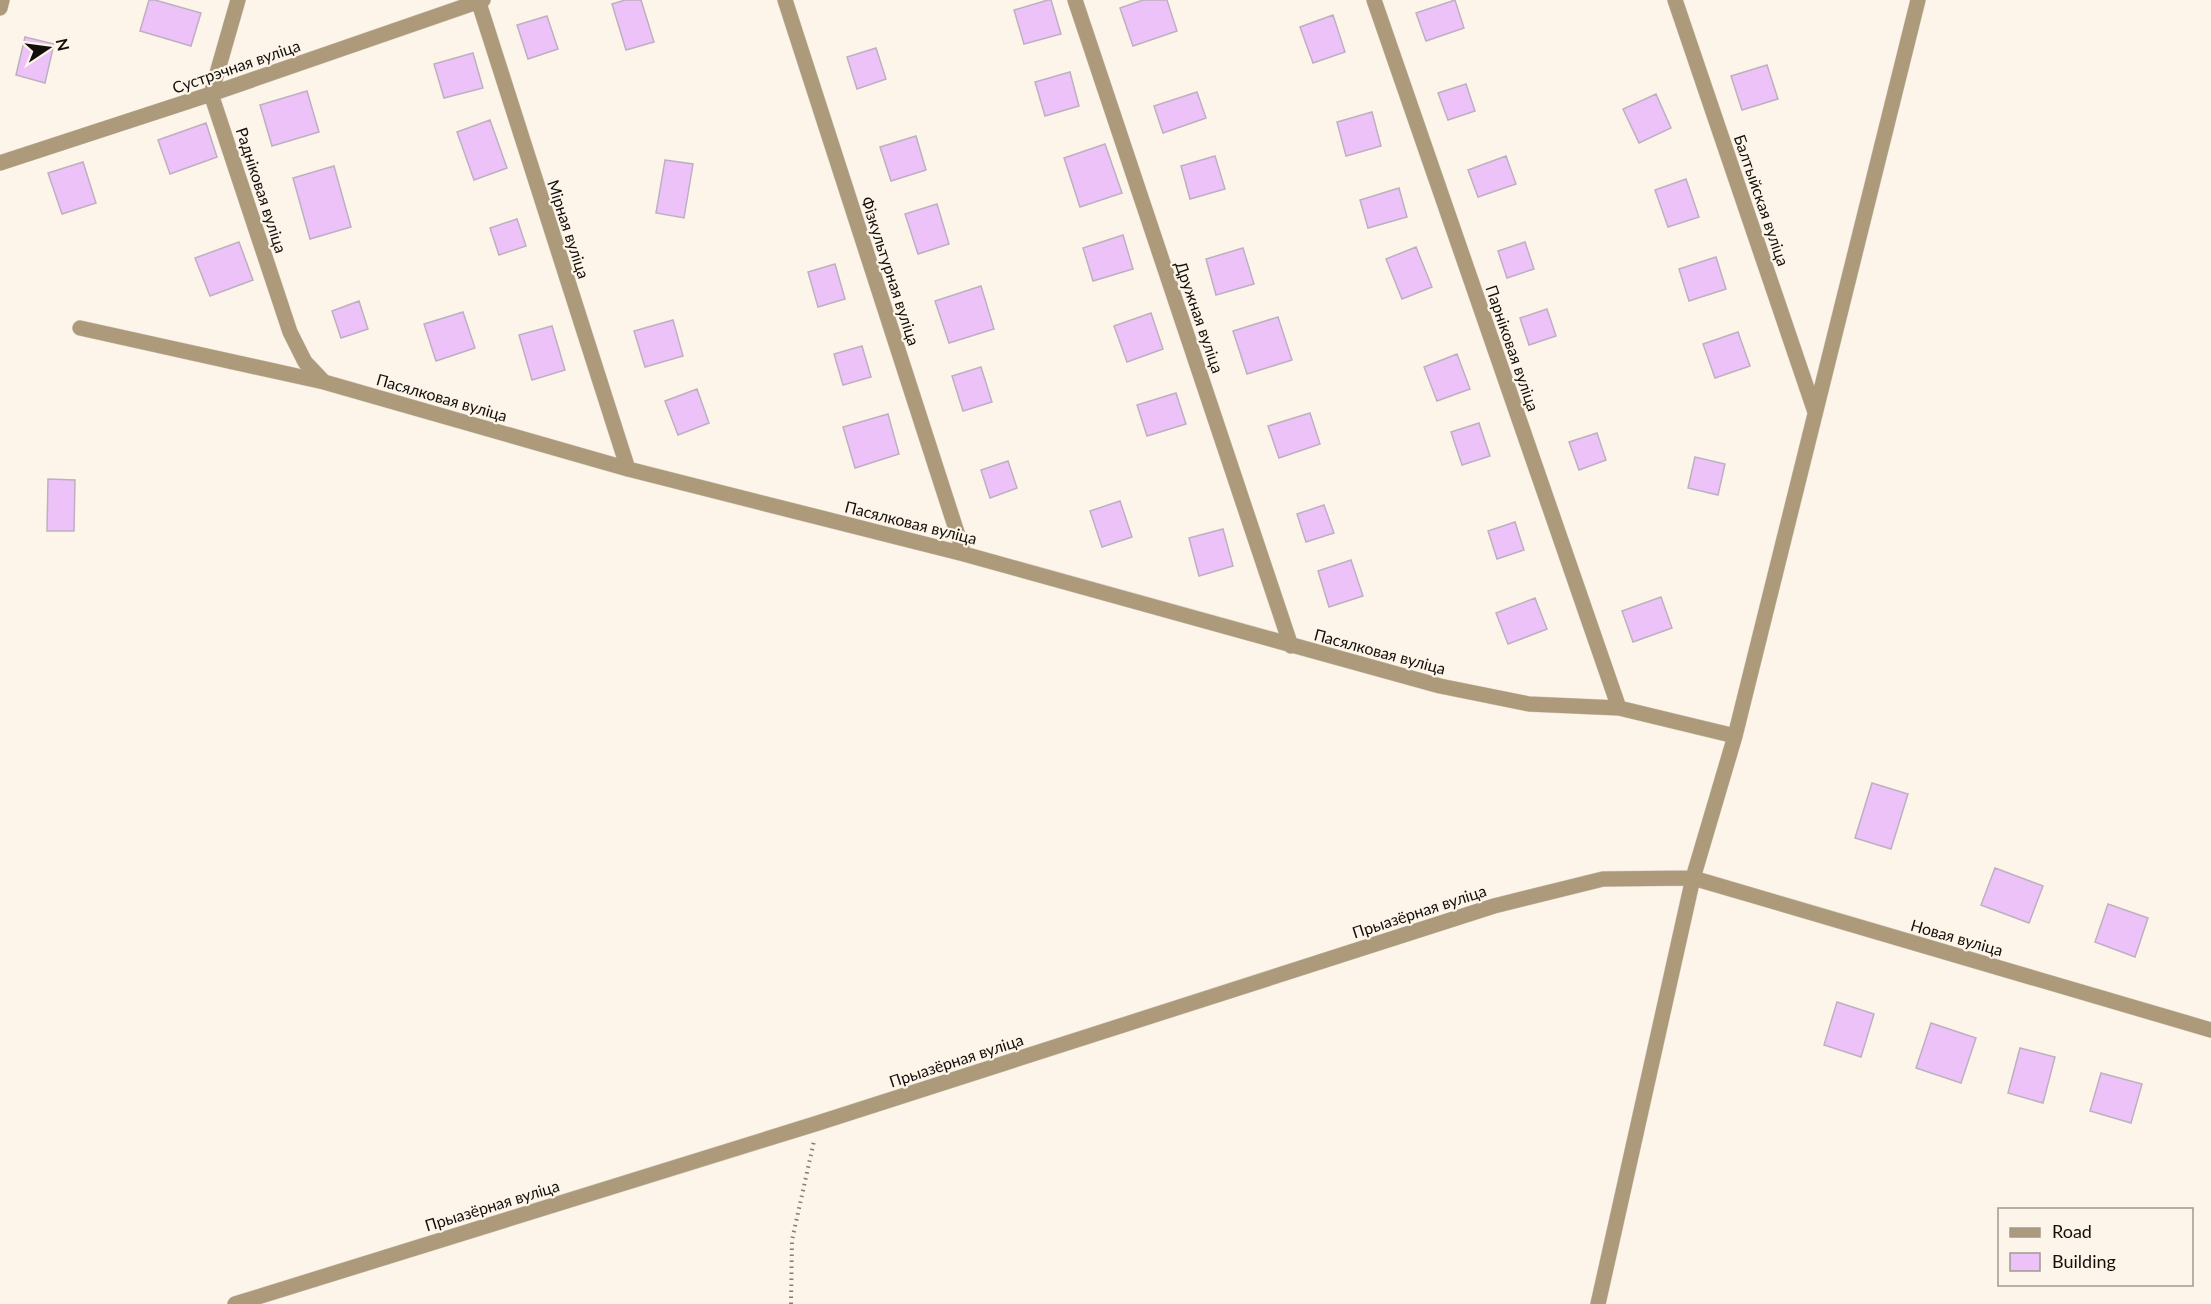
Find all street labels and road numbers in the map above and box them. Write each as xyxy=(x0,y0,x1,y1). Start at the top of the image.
street label: Сустрэчная вуліца xyxy=(170,35,302,97)
street label: Радніковая вуліца xyxy=(233,125,291,255)
street label: Балтыйская вуліца xyxy=(1731,132,1793,268)
street label: Мірная вуліца xyxy=(544,177,594,281)
street label: Фізкультурная вуліца xyxy=(858,194,924,348)
street label: Дружная вуліца xyxy=(1172,259,1228,375)
street label: Парніковая вуліца xyxy=(1482,282,1544,414)
street label: Пасялковая вуліца xyxy=(374,369,510,425)
street label: Пасялковая вуліца xyxy=(843,496,979,548)
street label: Пасялковая вуліца xyxy=(1312,624,1448,678)
street label: Прыазёрная вуліца xyxy=(1350,880,1488,942)
street label: Новая вуліца xyxy=(1909,915,2005,959)
street label: Прыазёрная вуліца xyxy=(887,1029,1025,1091)
street label: Прыазёрная вуліца xyxy=(422,1175,562,1235)

